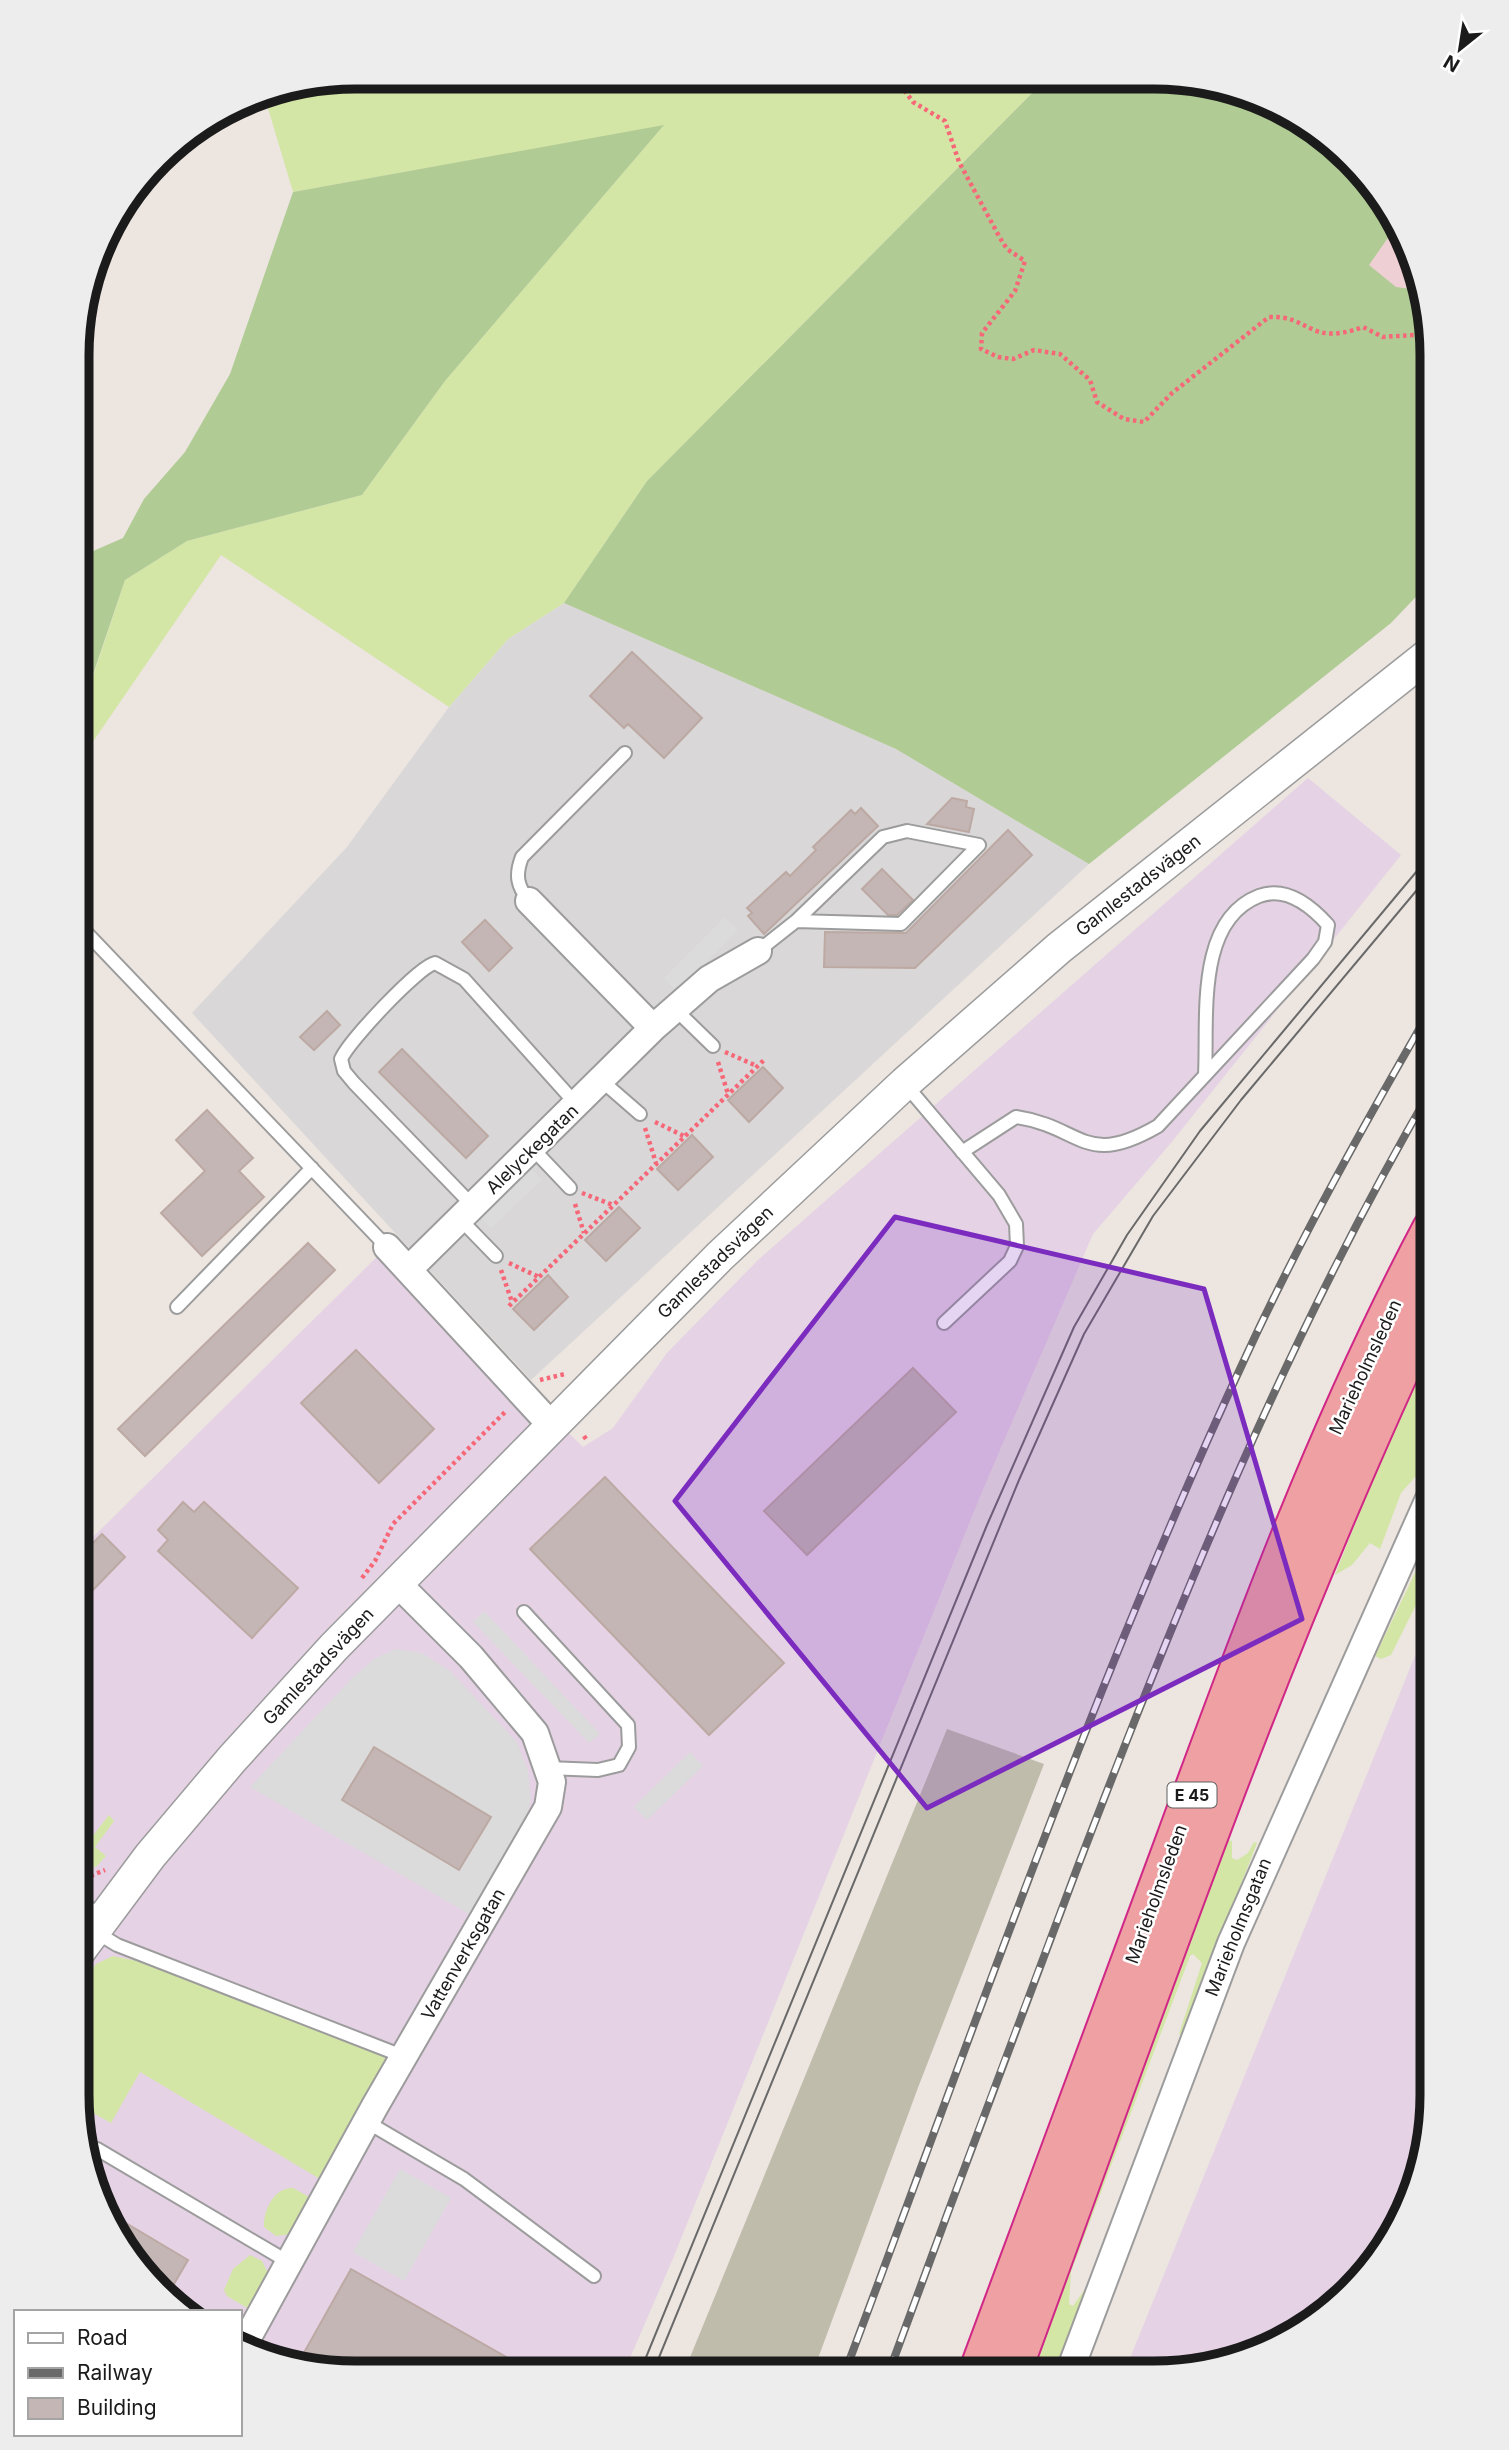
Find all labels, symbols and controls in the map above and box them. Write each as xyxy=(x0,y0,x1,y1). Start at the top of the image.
north arrow xyxy=(1425,14,1495,84)
text: N xyxy=(1440,50,1464,77)
street label: Gamlestadsvägen xyxy=(1071,830,1205,940)
street label: Alelyckegatan xyxy=(482,1100,582,1198)
street label: Gamlestadsvägen xyxy=(653,1201,777,1323)
street label: Marieholmsleden xyxy=(1325,1296,1405,1438)
street label: Gamlestadsvägen xyxy=(258,1603,378,1729)
road number: E 45 xyxy=(1168,1783,1216,1808)
street label: Marieholmsleden xyxy=(1121,1822,1191,1966)
street label: Marieholmsgatan xyxy=(1201,1855,1275,1999)
street label: Vattenverksgatan xyxy=(417,1885,509,2023)
legend xyxy=(14,2310,242,2436)
text: Road xyxy=(77,2325,128,2350)
text: Railway xyxy=(77,2360,153,2385)
text: Building xyxy=(77,2395,157,2420)

